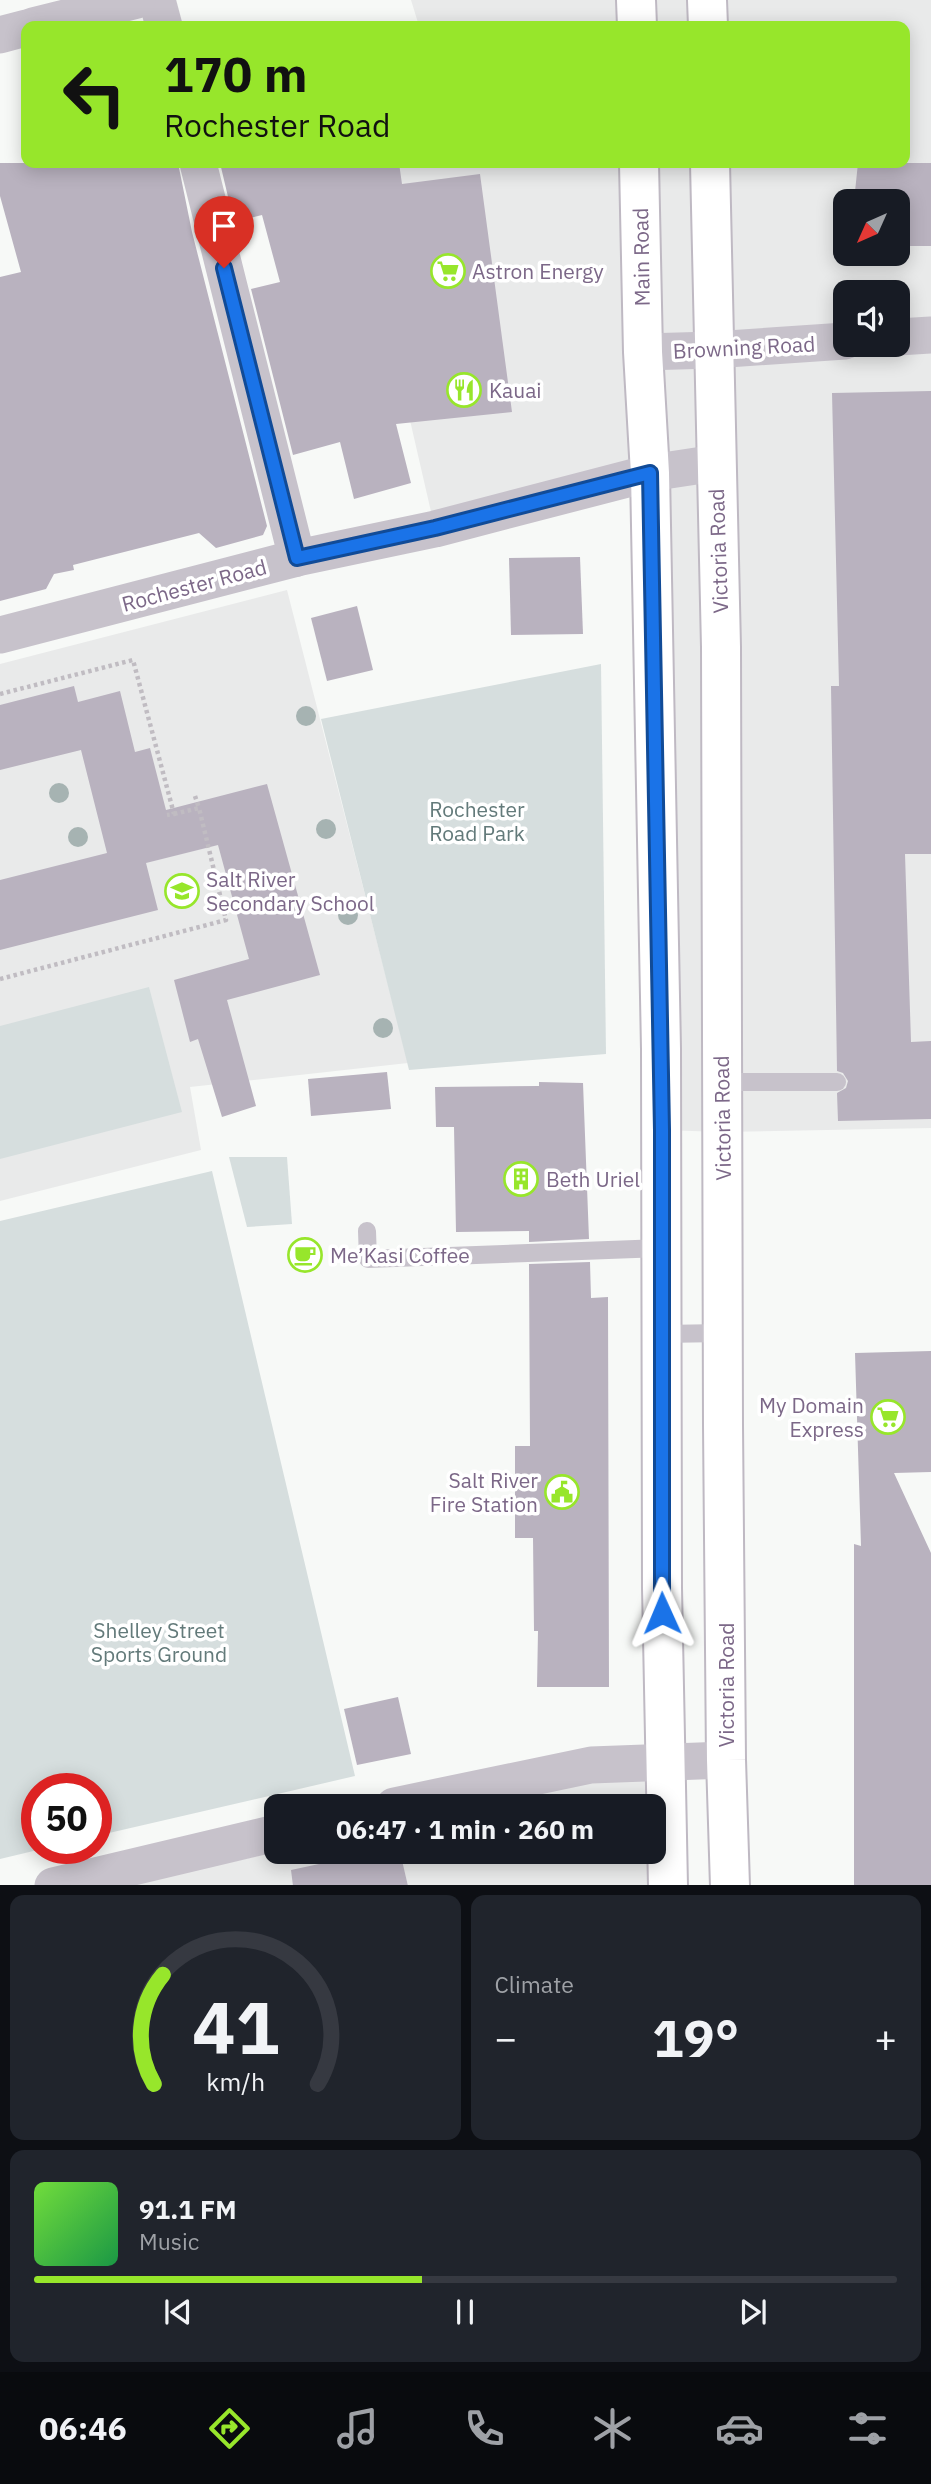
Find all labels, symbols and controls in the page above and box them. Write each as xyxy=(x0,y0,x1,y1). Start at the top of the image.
text: 170 m xyxy=(164,42,308,105)
icon: left xyxy=(49,49,140,140)
text: Rochester Road xyxy=(164,104,391,146)
north arrow xyxy=(833,189,910,266)
map controls xyxy=(833,189,910,357)
pin xyxy=(194,196,254,268)
icon: arrive xyxy=(205,207,243,245)
street label: Main Road xyxy=(626,207,656,307)
supermarket icon: Astron Energy xyxy=(429,252,467,290)
place label: Astron Energy xyxy=(472,257,604,285)
button: sound xyxy=(833,280,910,357)
street label: Browning Road xyxy=(672,329,816,365)
restaurant icon: Kauai xyxy=(445,371,483,409)
place label: Kauai xyxy=(489,376,542,404)
street label: Victoria Road xyxy=(702,488,734,614)
street label: Rochester Road xyxy=(119,552,269,618)
park label: Rochester Road Park xyxy=(429,795,525,847)
place label: Salt River Secondary School xyxy=(206,865,375,917)
school or university icon: Salt River Secondary School xyxy=(163,872,201,910)
street label: Victoria Road xyxy=(707,1055,737,1181)
building icon: Beth Uriel xyxy=(502,1160,540,1198)
place label: Beth Uriel xyxy=(546,1165,640,1193)
cafe icon: Me’Kasi Coffee xyxy=(286,1236,324,1274)
place label: Me’Kasi Coffee xyxy=(330,1241,470,1269)
place label: My Domain Express xyxy=(759,1391,864,1443)
supermarket icon: My Domain Express xyxy=(869,1398,907,1436)
place label: Salt River Fire Station xyxy=(430,1466,538,1518)
public building icon: Salt River Fire Station xyxy=(543,1473,581,1511)
position arrow xyxy=(625,1576,699,1650)
park label: Shelley Street Sports Ground xyxy=(91,1616,227,1668)
street label: Victoria Road xyxy=(712,1622,740,1748)
speed limit sign: 50 xyxy=(21,1773,112,1864)
text: 06:47 · 1 min · 260 m xyxy=(336,1812,594,1846)
text: Climate xyxy=(495,1969,574,1999)
text: 41 xyxy=(192,1979,279,2074)
text: 19° xyxy=(652,2004,739,2071)
text: − xyxy=(495,2013,517,2062)
text: + xyxy=(874,2013,897,2062)
text: km/h xyxy=(206,2064,265,2097)
text: 91.1 FM xyxy=(139,2192,237,2226)
text: Music xyxy=(139,2226,199,2256)
icon: previous xyxy=(159,2293,197,2331)
icon: pause xyxy=(446,2293,484,2331)
icon: next xyxy=(734,2293,772,2331)
icon: directions xyxy=(205,2404,254,2453)
icon: music xyxy=(333,2404,382,2453)
icon: phone xyxy=(460,2404,509,2453)
icon: climate xyxy=(588,2404,637,2453)
icon: car xyxy=(715,2404,764,2453)
icon: filters xyxy=(843,2404,892,2453)
text: 06:46 xyxy=(39,2407,127,2449)

